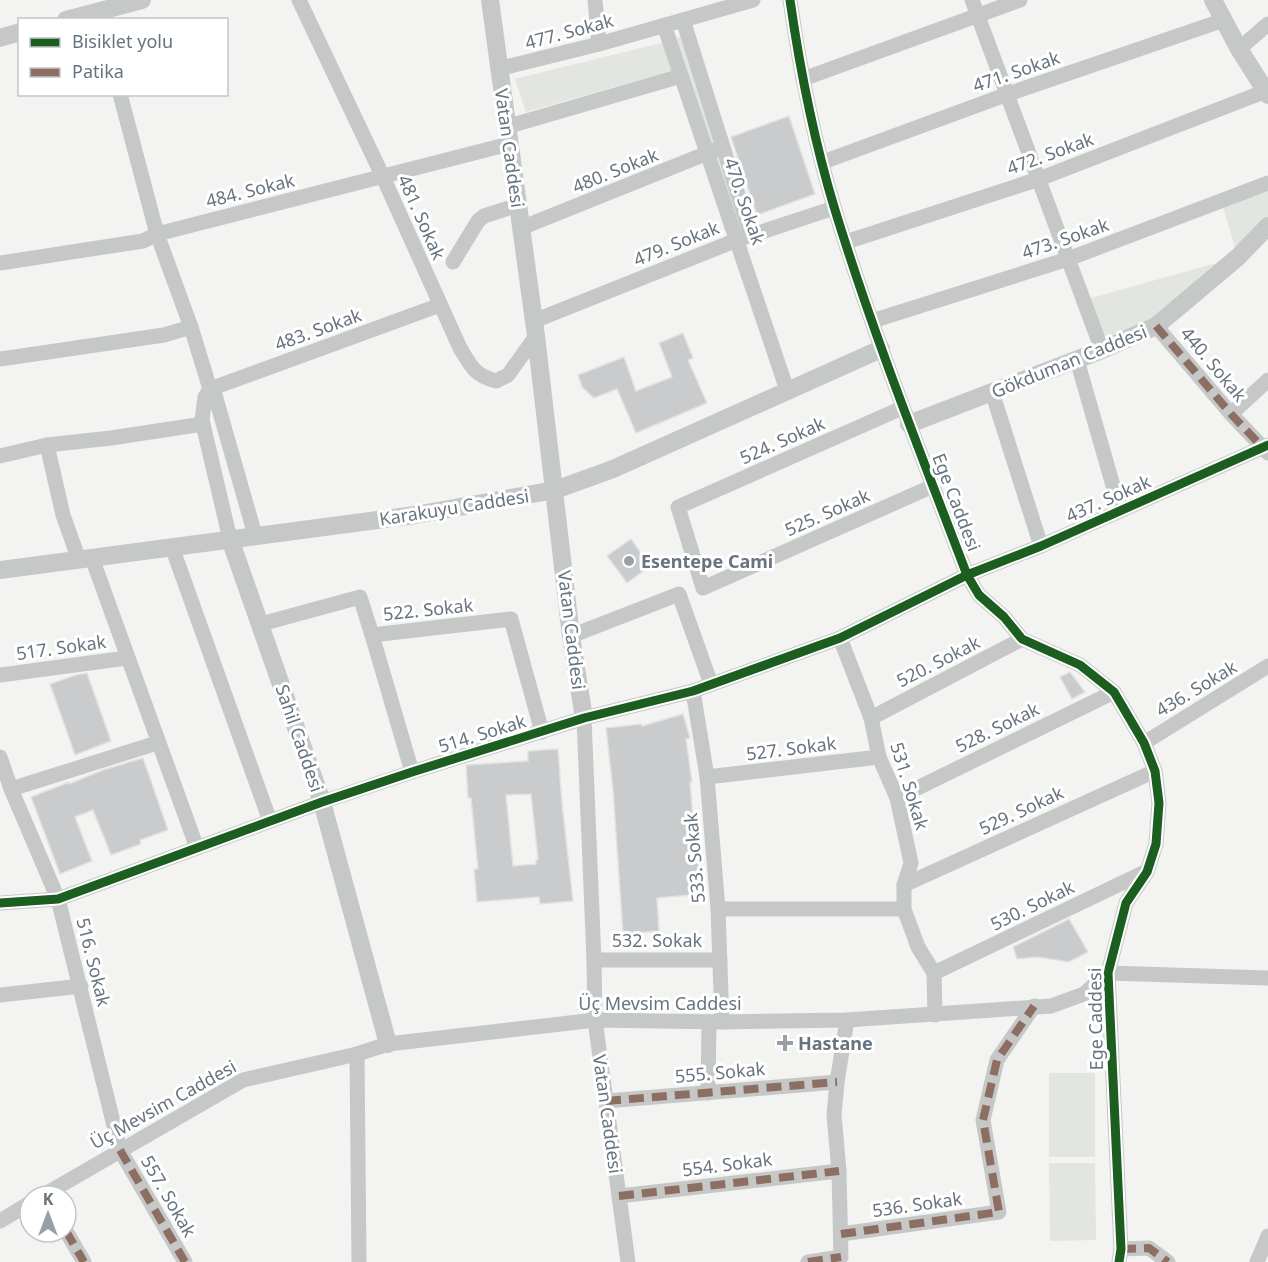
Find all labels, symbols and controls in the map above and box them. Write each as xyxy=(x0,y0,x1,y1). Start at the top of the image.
street label: 477. Sokak xyxy=(522,8,616,54)
legend xyxy=(18,18,228,96)
text: Bisiklet yolu xyxy=(72,29,173,53)
street label: 471. Sokak xyxy=(969,45,1063,97)
text: Patika xyxy=(72,59,124,83)
street label: Vatan Caddesi xyxy=(490,87,530,209)
street label: 472. Sokak xyxy=(1003,126,1097,180)
street label: 480. Sokak xyxy=(569,142,662,198)
street label: 470. Sokak xyxy=(719,154,771,248)
street label: 484. Sokak xyxy=(203,167,297,213)
street label: 481. Sokak xyxy=(393,171,452,264)
street label: 473. Sokak xyxy=(1018,212,1112,264)
street label: 479. Sokak xyxy=(630,215,723,271)
street label: 483. Sokak xyxy=(271,302,365,356)
street label: Gökduman Caddesi xyxy=(988,319,1150,403)
street label: 440. Sokak xyxy=(1176,322,1253,407)
street label: 524. Sokak xyxy=(736,410,829,469)
street label: Ege Caddesi xyxy=(927,450,987,554)
street label: 437. Sokak xyxy=(1062,468,1155,527)
street label: 525. Sokak xyxy=(781,482,874,541)
street label: Karakuyu Caddesi xyxy=(377,483,531,531)
place label: Esentepe Cami xyxy=(641,549,773,573)
marker: Esentepe Cami xyxy=(622,554,636,568)
street label: Vatan Caddesi xyxy=(553,569,591,691)
street label: 522. Sokak xyxy=(382,592,475,626)
street label: 517. Sokak xyxy=(15,629,108,665)
street label: 520. Sokak xyxy=(892,630,984,692)
street label: 436. Sokak xyxy=(1151,654,1241,722)
street label: Sahil Caddesi xyxy=(270,681,330,795)
street label: 528. Sokak xyxy=(951,696,1043,758)
street label: 514. Sokak xyxy=(435,708,529,758)
street label: 527. Sokak xyxy=(745,731,838,765)
street label: 531. Sokak xyxy=(885,739,935,833)
street label: 529. Sokak xyxy=(975,780,1067,840)
street label: 533. Sokak xyxy=(678,812,710,904)
street label: 530. Sokak xyxy=(986,874,1078,936)
street label: 516. Sokak xyxy=(71,915,117,1009)
street label: 532. Sokak xyxy=(612,928,703,952)
street label: Ege Caddesi xyxy=(1082,967,1108,1071)
street label: Üç Mevsim Caddesi xyxy=(578,991,742,1015)
place label: Hastane xyxy=(798,1031,873,1055)
marker: Hastane xyxy=(776,1034,794,1052)
street label: Vatan Caddesi xyxy=(588,1053,628,1175)
street label: Üç Mevsim Caddesi xyxy=(86,1054,240,1154)
street label: 555. Sokak xyxy=(674,1056,766,1088)
street label: 554. Sokak xyxy=(681,1147,774,1181)
street label: 557. Sokak xyxy=(136,1151,202,1242)
north arrow xyxy=(18,1184,78,1244)
street label: 536. Sokak xyxy=(871,1186,964,1222)
text: K xyxy=(43,1188,54,1210)

